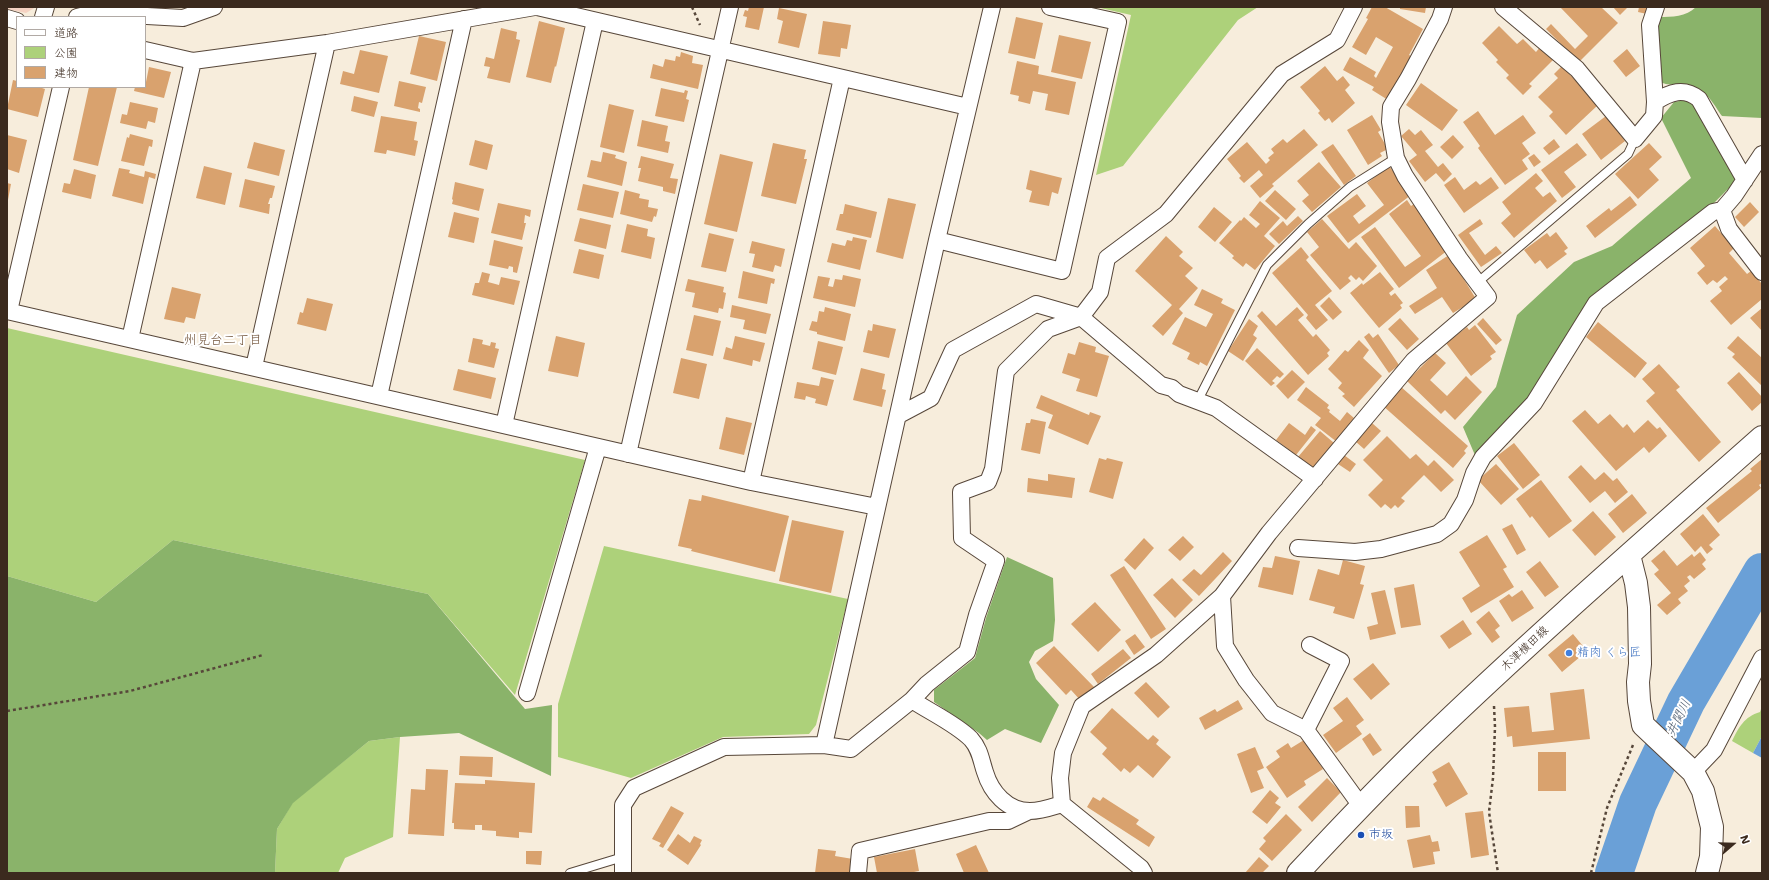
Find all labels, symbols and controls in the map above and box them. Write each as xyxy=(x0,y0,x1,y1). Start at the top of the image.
legend xyxy=(16,16,146,88)
text: 道路 xyxy=(54,25,78,41)
text: 公園 xyxy=(54,45,78,61)
text: 建物 xyxy=(54,65,78,81)
district label: 州見台二丁目 xyxy=(184,333,262,349)
street label: 木津横田線 xyxy=(1498,623,1552,675)
place label: 精肉 くら匠 xyxy=(1577,646,1641,660)
marker: 精肉 くら匠 xyxy=(1564,648,1574,658)
water label: 井関川 xyxy=(1663,697,1695,739)
north arrow xyxy=(1713,824,1753,864)
place label: 市坂 xyxy=(1369,828,1393,842)
marker: 市坂 xyxy=(1356,830,1366,840)
text: N xyxy=(1736,833,1753,846)

